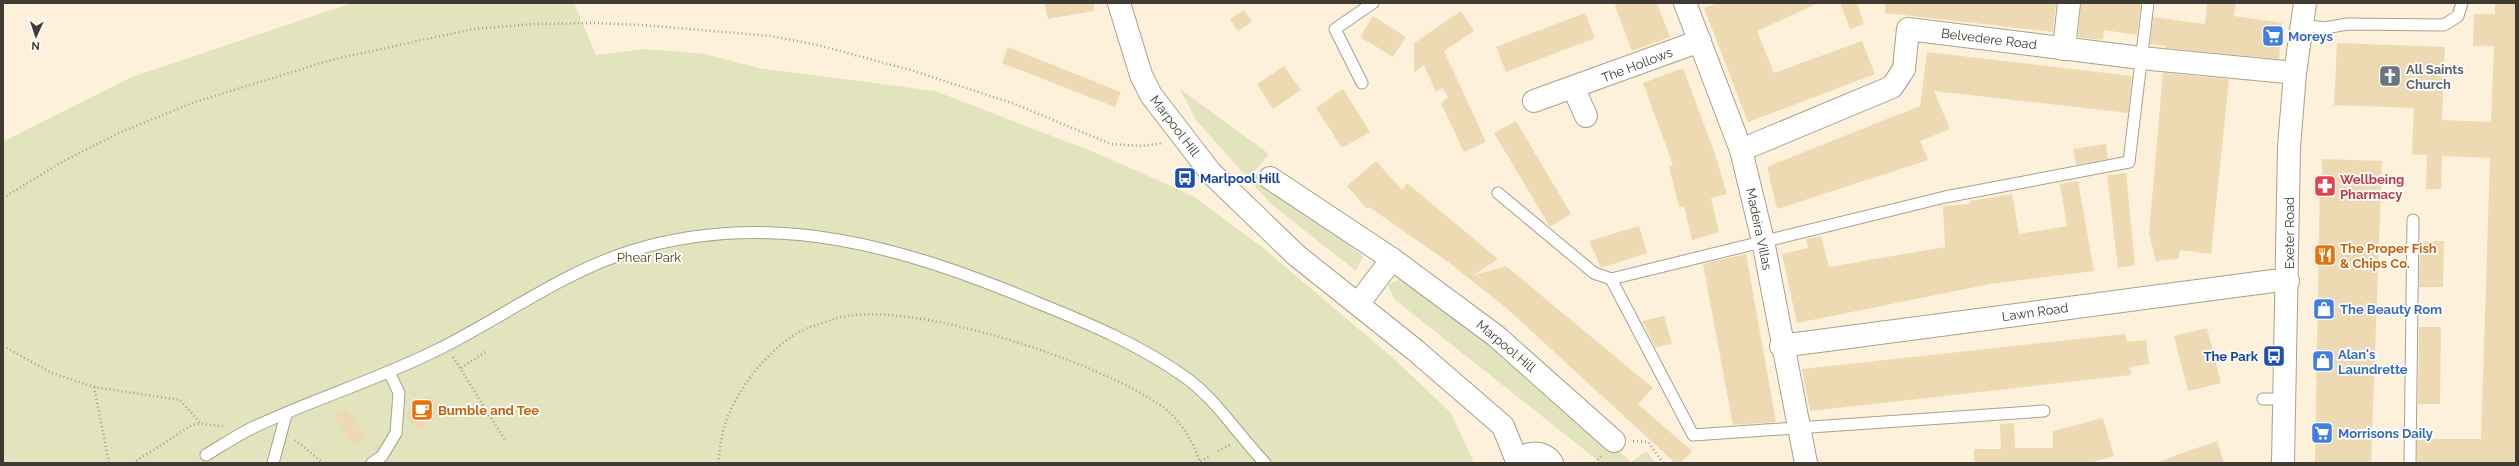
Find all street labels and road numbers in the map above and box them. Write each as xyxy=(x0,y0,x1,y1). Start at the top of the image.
street label: Belvedere Road xyxy=(1940,26,2038,52)
street label: The Hollows xyxy=(1599,45,1675,85)
street label: Marpool Hill xyxy=(1147,93,1203,160)
street label: Madeira Villas xyxy=(1743,187,1775,271)
street label: Exeter Road xyxy=(2282,197,2297,269)
street label: Lawn Road xyxy=(2001,300,2069,324)
street label: Marpool Hill xyxy=(1473,317,1539,375)

